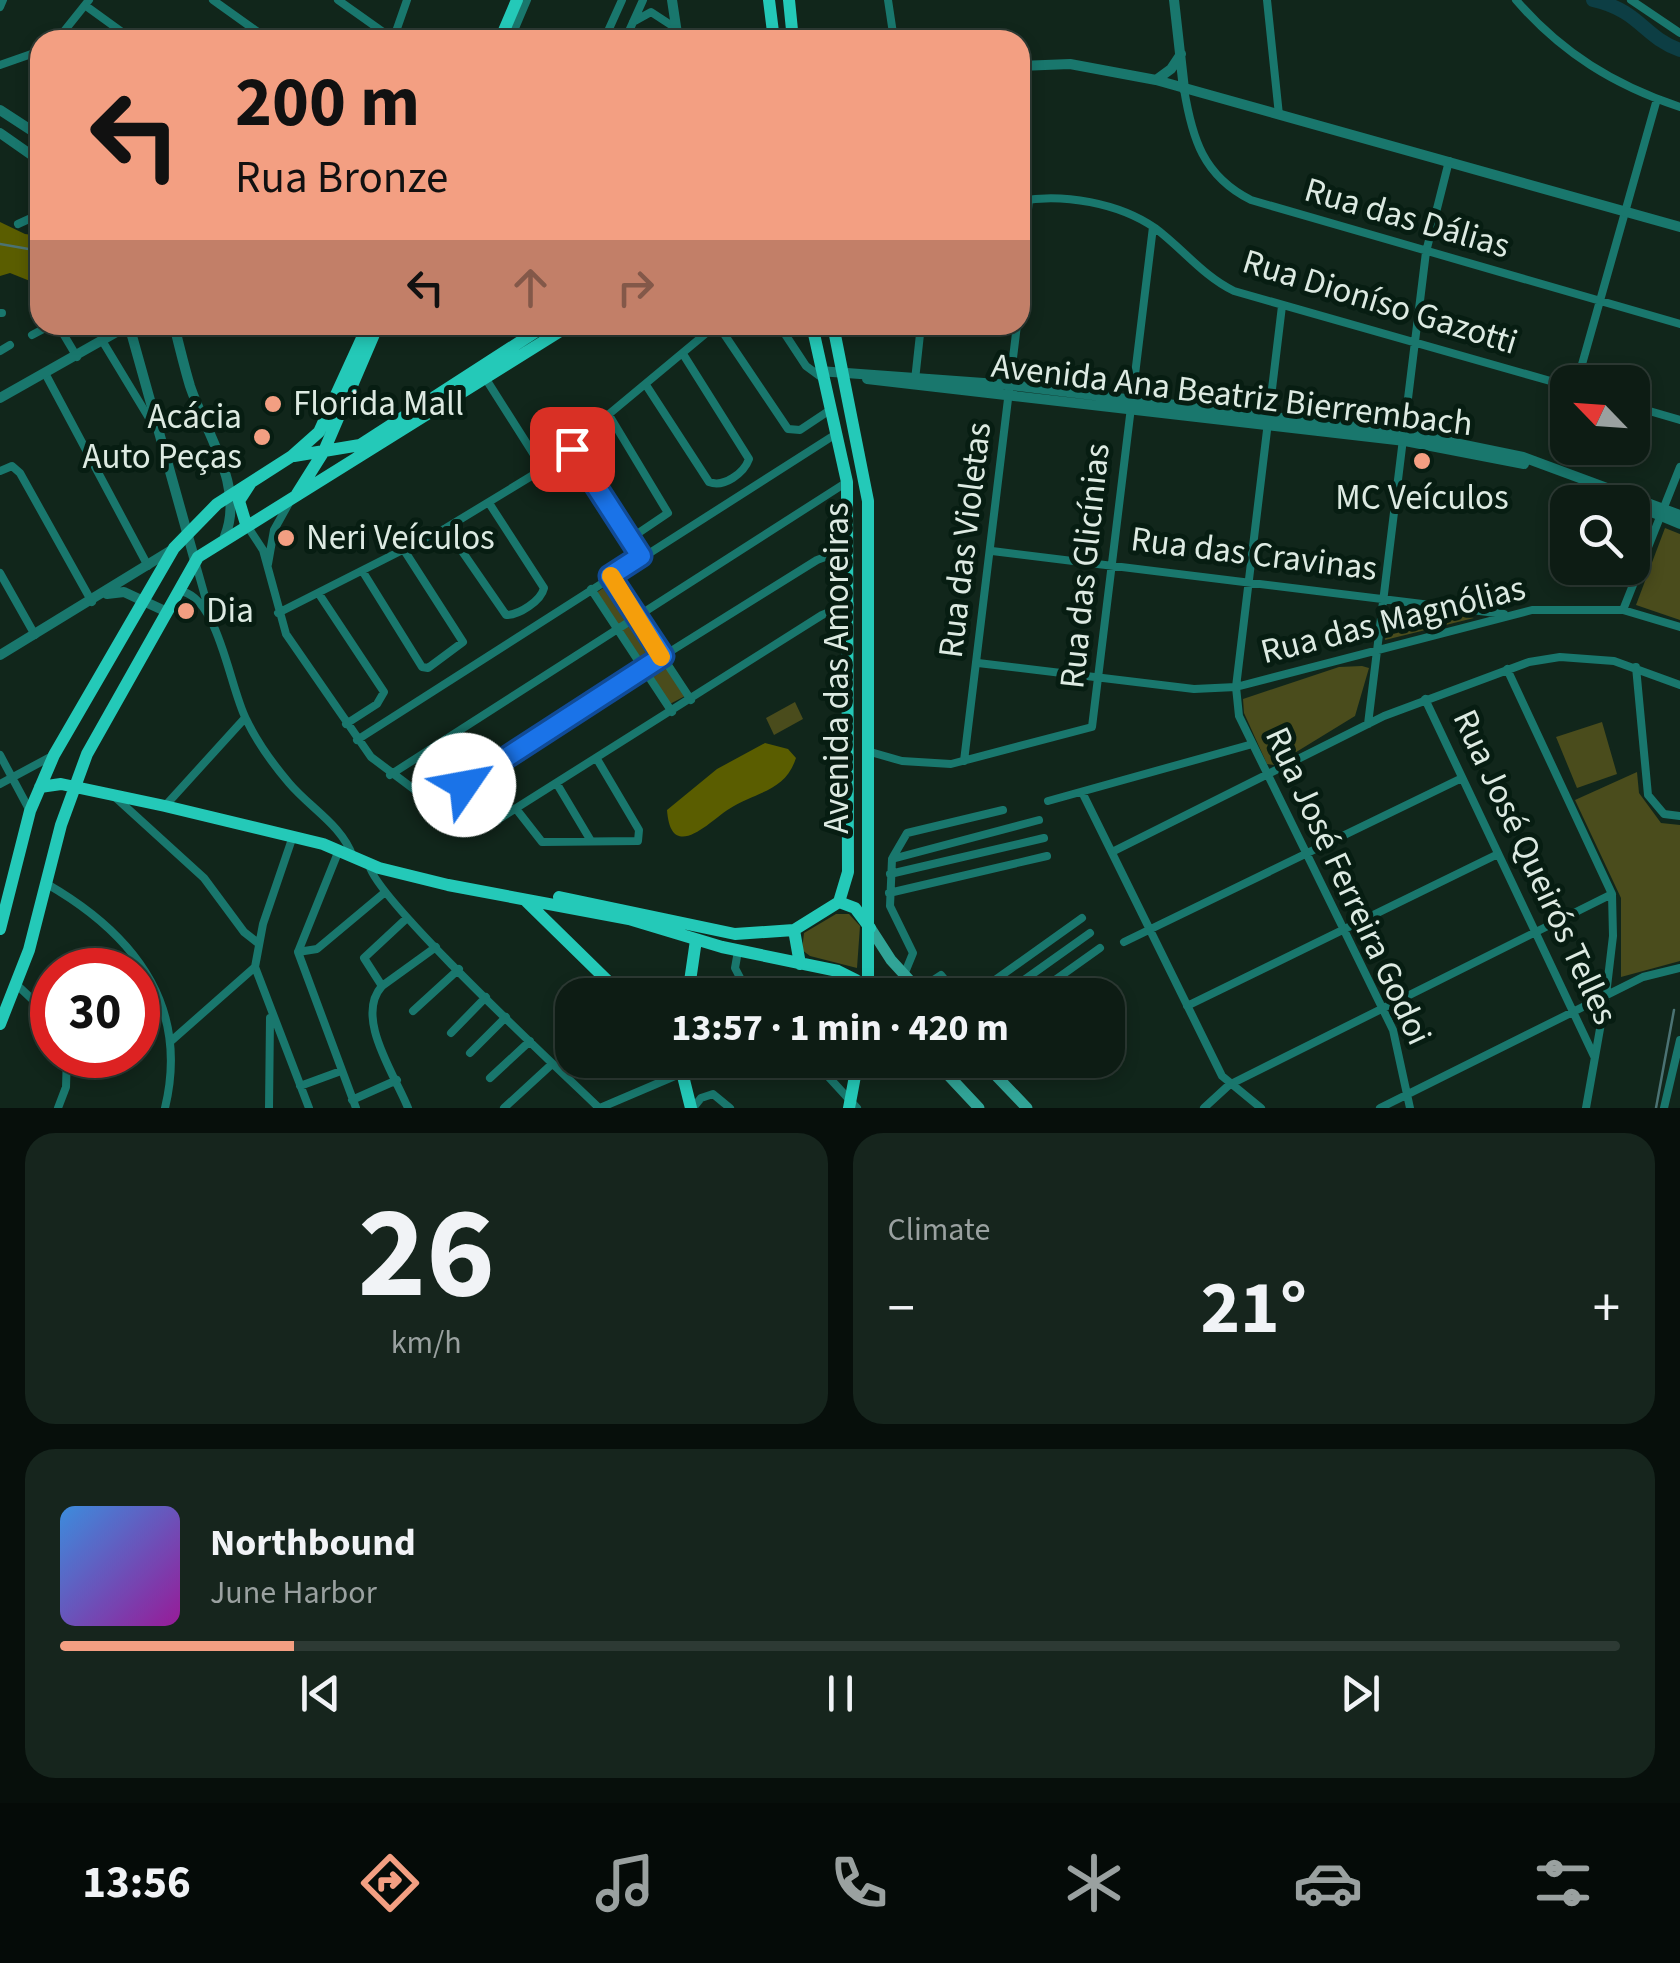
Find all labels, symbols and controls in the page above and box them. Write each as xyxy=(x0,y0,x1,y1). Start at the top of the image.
text: 200 m xyxy=(235,53,420,153)
icon: left xyxy=(70,70,200,200)
text: Rua Bronze xyxy=(235,146,448,210)
street label: Rua das Dálias xyxy=(1299,165,1515,271)
street label: Rua Dioníso Gazotti xyxy=(1237,236,1523,368)
icon: left xyxy=(398,260,453,315)
icon: ahead xyxy=(503,260,558,315)
icon: right xyxy=(608,260,663,315)
street label: Avenida Ana Beatriz Bierrembach xyxy=(989,341,1475,449)
north arrow xyxy=(1550,365,1650,465)
map controls xyxy=(1550,365,1650,585)
place label: Florida Mall xyxy=(293,379,464,429)
place label: Acácia Auto Peças xyxy=(83,392,242,482)
marker: Florida Mall xyxy=(262,393,284,415)
pin xyxy=(530,407,615,492)
street label: Rua das Violetas xyxy=(926,419,1004,661)
icon: arrive xyxy=(545,422,600,477)
marker: Acácia Auto Peças xyxy=(251,426,273,448)
street label: Rua das Glicínias xyxy=(1047,441,1123,691)
marker: MC Veículos xyxy=(1411,450,1433,472)
place label: MC Veículos xyxy=(1335,473,1509,523)
button: search xyxy=(1550,485,1650,585)
street label: Avenida das Amoreiras xyxy=(812,502,862,834)
place label: Neri Veículos xyxy=(306,513,495,563)
street label: Rua das Cravinas xyxy=(1128,514,1380,594)
marker: Neri Veículos xyxy=(275,527,297,549)
street label: Rua das Magnólias xyxy=(1255,563,1531,677)
place label: Dia xyxy=(206,586,254,636)
marker: Dia xyxy=(175,600,197,622)
street label: Rua José Queirós Telles xyxy=(1440,701,1630,1033)
street label: Rua José Ferreira Godoi xyxy=(1252,719,1444,1053)
position arrow xyxy=(412,733,516,837)
speed limit sign: 30 xyxy=(30,948,160,1078)
text: 13:57 · 1 min · 420 m xyxy=(671,1001,1009,1055)
text: 26 xyxy=(358,1162,495,1347)
text: Climate xyxy=(888,1207,990,1253)
text: 21° xyxy=(1200,1255,1307,1362)
text: − xyxy=(888,1270,915,1348)
text: + xyxy=(1593,1270,1620,1348)
text: km/h xyxy=(391,1320,462,1366)
text: Northbound xyxy=(210,1516,416,1570)
text: June Harbor xyxy=(210,1570,377,1616)
icon: previous xyxy=(293,1666,348,1721)
icon: pause xyxy=(813,1666,868,1721)
icon: next xyxy=(1333,1666,1388,1721)
icon: directions xyxy=(355,1848,425,1918)
icon: music xyxy=(590,1848,660,1918)
icon: phone xyxy=(824,1848,894,1918)
icon: climate xyxy=(1059,1848,1129,1918)
icon: car xyxy=(1293,1848,1363,1918)
icon: filters xyxy=(1528,1848,1598,1918)
text: 13:56 xyxy=(82,1851,191,1915)

